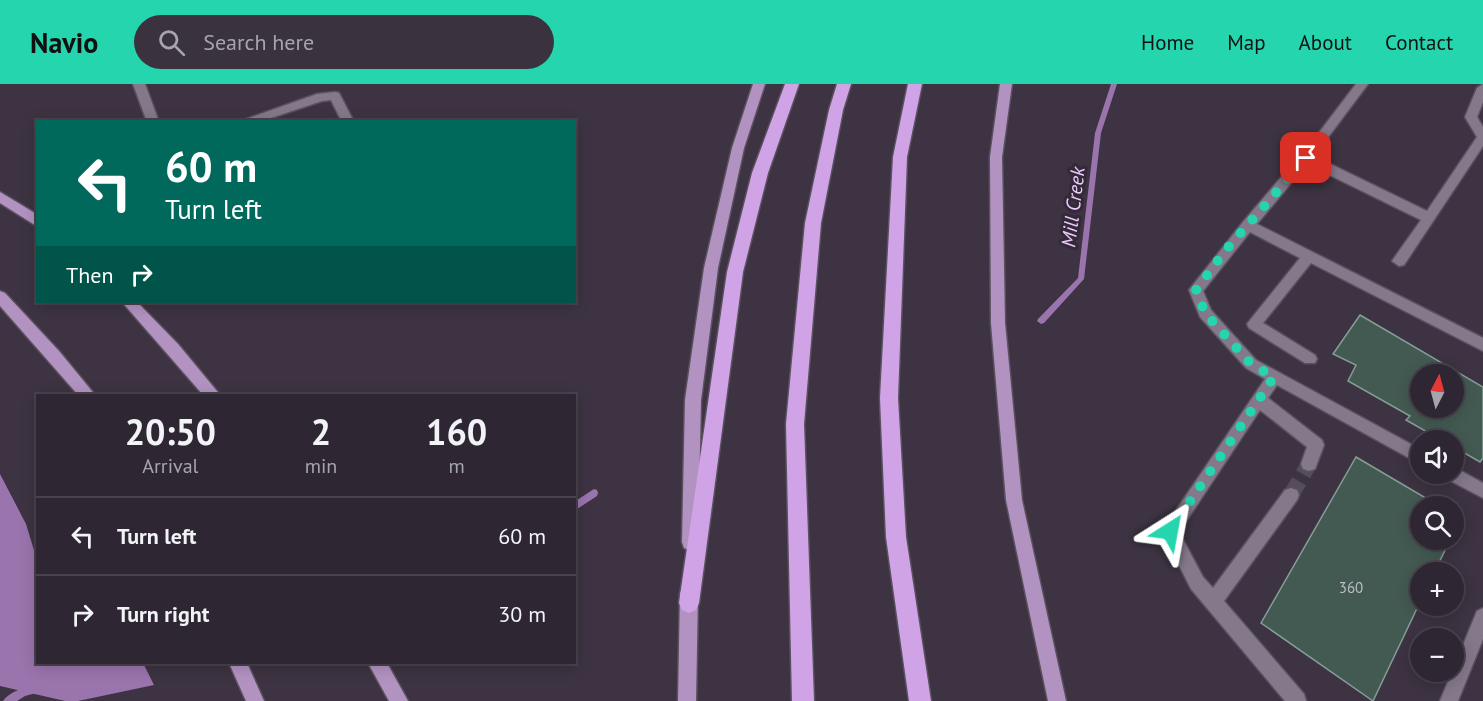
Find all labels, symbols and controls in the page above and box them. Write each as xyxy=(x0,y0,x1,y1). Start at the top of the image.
search box xyxy=(134,15,554,69)
text: Navio xyxy=(30,24,98,61)
icon: search xyxy=(155,26,188,59)
text: Search here xyxy=(203,28,314,56)
text: Home xyxy=(1141,29,1194,56)
text: Map xyxy=(1227,29,1266,56)
text: About xyxy=(1299,29,1352,56)
text: Contact xyxy=(1385,29,1453,56)
pin xyxy=(1280,132,1331,183)
text: 60 m xyxy=(165,139,257,194)
icon: arrive xyxy=(1289,141,1322,174)
icon: left xyxy=(66,144,144,222)
water label: Mill Creek xyxy=(1055,164,1091,249)
text: Turn left xyxy=(165,192,262,226)
icon: right xyxy=(125,258,158,291)
text: Then xyxy=(66,261,113,289)
north arrow xyxy=(1410,364,1464,418)
map controls xyxy=(1410,364,1464,682)
text: 20:50 xyxy=(125,408,216,455)
text: 2 xyxy=(311,408,331,455)
text: 160 xyxy=(426,408,487,455)
button: sound xyxy=(1410,430,1464,484)
text: Arrival xyxy=(142,453,198,479)
text: min xyxy=(305,453,337,479)
text: m xyxy=(449,453,465,479)
button: search xyxy=(1410,496,1464,550)
position arrow xyxy=(1138,499,1202,563)
icon: left xyxy=(66,520,99,553)
text: Turn left xyxy=(117,522,197,550)
text: 60 m xyxy=(498,522,546,550)
button: + xyxy=(1410,562,1464,616)
house number: 360 xyxy=(1339,578,1363,597)
icon: right xyxy=(66,598,99,631)
text: Turn right xyxy=(117,600,209,628)
text: 30 m xyxy=(498,600,546,628)
button: − xyxy=(1410,628,1464,682)

